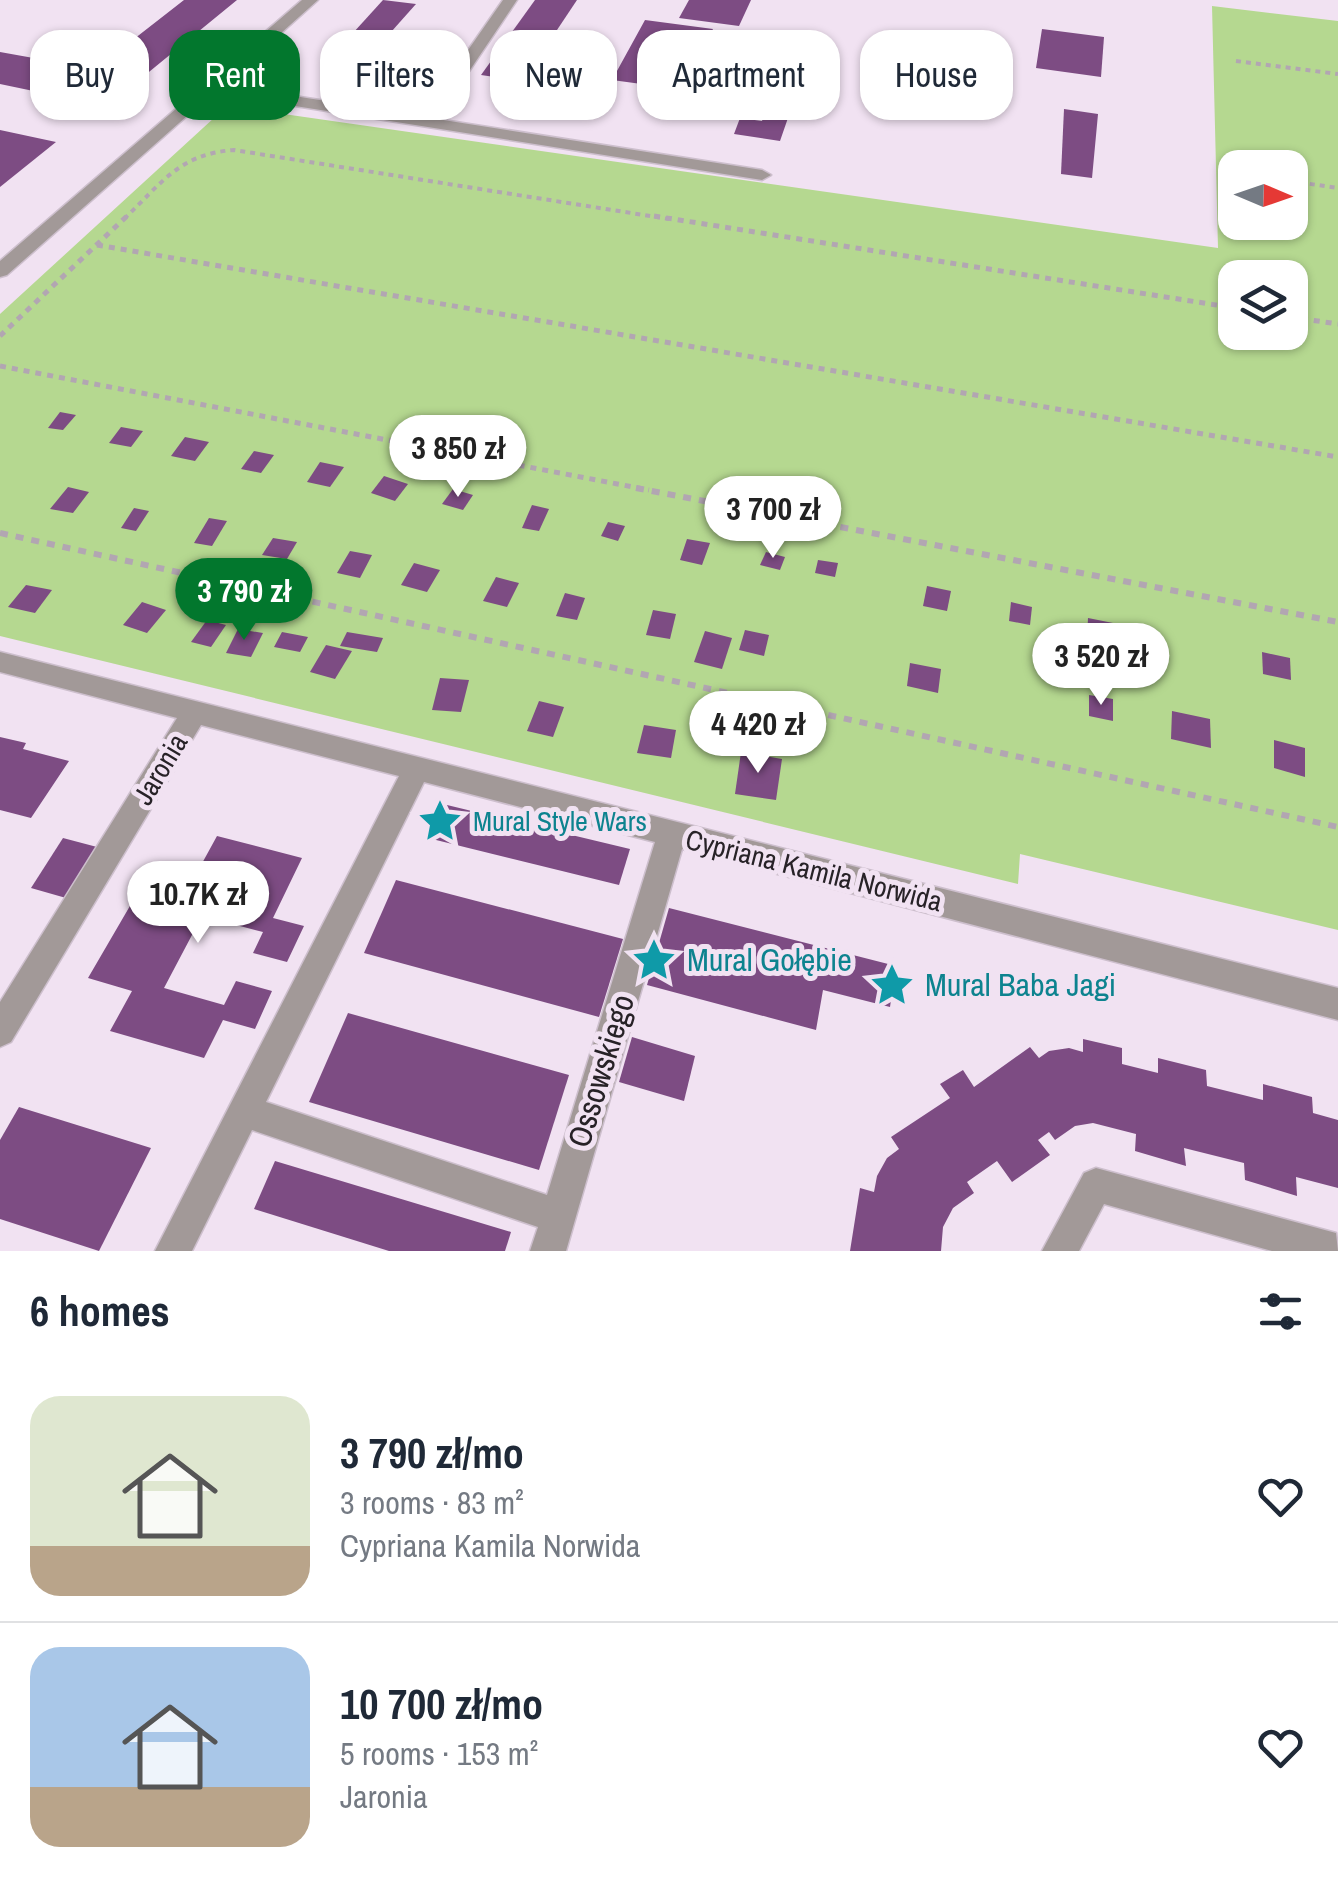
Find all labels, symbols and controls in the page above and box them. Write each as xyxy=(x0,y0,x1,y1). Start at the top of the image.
chip: Buy xyxy=(30,30,149,120)
chip: Rent xyxy=(169,30,300,120)
chip: Filters xyxy=(320,30,470,120)
chip: New xyxy=(490,30,617,120)
chip: Apartment xyxy=(637,30,840,120)
chip: House xyxy=(860,30,1013,120)
north arrow xyxy=(1218,150,1308,240)
map controls xyxy=(1218,150,1308,350)
button: layers xyxy=(1218,260,1308,350)
pin: 3 850 zł xyxy=(355,415,561,500)
text: 3 850 zł xyxy=(411,426,505,469)
pin: 3 700 zł xyxy=(670,476,876,561)
text: 3 700 zł xyxy=(726,487,820,530)
pin: 3 790 zł xyxy=(141,558,347,643)
text: 3 790 zł xyxy=(197,569,291,612)
pin: 3 520 zł xyxy=(998,623,1204,708)
text: 3 520 zł xyxy=(1054,634,1148,677)
pin: 4 420 zł xyxy=(655,691,861,776)
text: 4 420 zł xyxy=(711,702,805,745)
street label: Jaronia xyxy=(124,726,196,812)
place icon: Mural Style Wars xyxy=(416,797,464,845)
place label: Mural Style Wars xyxy=(473,802,647,840)
street label: Cypriana Kamila Norwida xyxy=(682,820,946,920)
pin: 10.7K zł xyxy=(95,861,301,946)
text: 10.7K zł xyxy=(149,872,247,915)
place icon: Mural Gołębie xyxy=(630,936,678,984)
place label: Mural Gołębie xyxy=(687,938,852,981)
place icon: Mural Baba Jagi xyxy=(868,961,916,1009)
place label: Mural Baba Jagi xyxy=(925,963,1116,1006)
street label: Ossowskiego xyxy=(557,989,644,1152)
text: 6 homes xyxy=(30,1283,170,1339)
icon: filters xyxy=(1253,1284,1308,1339)
text: 3 790 zł/mo xyxy=(340,1425,524,1481)
icon: home xyxy=(110,1436,230,1556)
icon: heart xyxy=(1253,1469,1308,1524)
text: 3 rooms · 83 m² xyxy=(340,1481,524,1524)
text: Cypriana Kamila Norwida xyxy=(340,1524,640,1567)
text: 10 700 zł/mo xyxy=(340,1676,543,1732)
icon: home xyxy=(110,1687,230,1807)
icon: heart xyxy=(1253,1720,1308,1775)
text: 5 rooms · 153 m² xyxy=(340,1732,538,1775)
text: Jaronia xyxy=(340,1775,428,1818)

